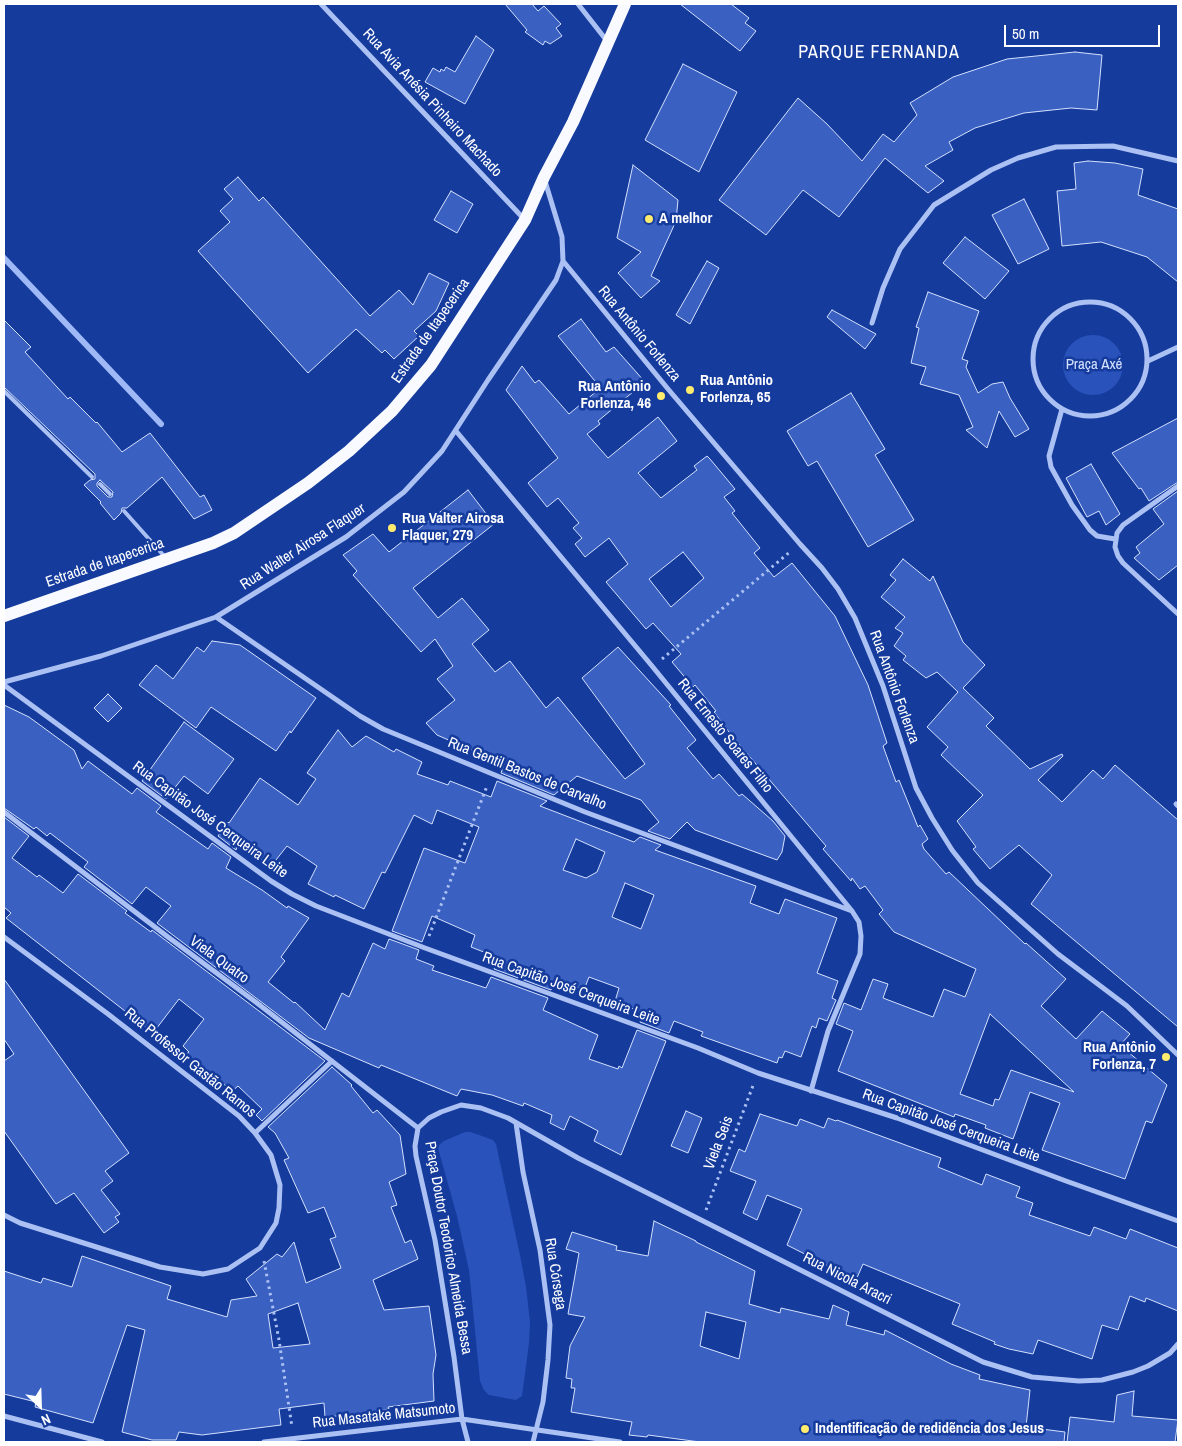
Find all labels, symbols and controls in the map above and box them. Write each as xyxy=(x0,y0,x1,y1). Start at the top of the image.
scale bar xyxy=(1007,15,1163,47)
text: 50 m xyxy=(1012,23,1039,44)
street label: Rua Avia Anésia Pinheiro Machado xyxy=(359,25,505,181)
district label: PARQUE FERNANDA xyxy=(796,42,962,64)
place label: A melhor xyxy=(659,210,712,228)
marker: A melhor xyxy=(643,213,655,225)
street label: Estrada de Itapecerica xyxy=(388,275,474,387)
street label: Rua Antônio Forlenza xyxy=(594,283,684,385)
park label: Praça Axé xyxy=(1066,356,1122,374)
place label: Rua Antônio Forlenza, 65 xyxy=(700,372,773,407)
place label: Rua Antônio Forlenza, 46 xyxy=(578,378,651,413)
marker: Rua Antônio Forlenza, 65 xyxy=(684,384,696,396)
marker: Rua Antônio Forlenza, 46 xyxy=(655,390,667,402)
street label: Rua Walter Airosa Flaquer xyxy=(237,500,369,594)
place label: Rua Valter Airosa Flaquer, 279 xyxy=(402,510,504,545)
marker: Rua Valter Airosa Flaquer, 279 xyxy=(386,522,398,534)
street label: Estrada de Itapecerica xyxy=(44,534,166,592)
street label: Rua Antônio Forlenza xyxy=(865,628,923,746)
street label: Rua Ernesto Soares Filho xyxy=(673,675,777,797)
street label: Rua Gentil Bastos de Carvalho xyxy=(445,734,609,814)
street label: Rua Capitão José Cerqueira Leite xyxy=(129,758,291,882)
street label: Viela Quatro xyxy=(186,932,252,988)
street label: Rua Capitão José Cerqueira Leite xyxy=(480,949,662,1029)
street label: Rua Professor Gastão Ramos xyxy=(121,1004,259,1122)
place label: Rua Antônio Forlenza, 7 xyxy=(1083,1039,1156,1074)
marker: Rua Antônio Forlenza, 7 xyxy=(1160,1051,1172,1063)
street label: Rua Capitão José Cerqueira Leite xyxy=(860,1086,1042,1166)
street label: Viela Seis xyxy=(701,1114,737,1172)
street label: Praça Doutor Teodorico Almeida Bessa xyxy=(420,1140,476,1356)
street label: Rua Córsega xyxy=(540,1237,570,1311)
street label: Rua Nicola Aracri xyxy=(800,1249,894,1309)
north arrow xyxy=(15,1381,65,1431)
street label: Rua Masatake Matsumoto xyxy=(312,1400,456,1432)
text: N xyxy=(39,1410,54,1430)
place label: Indentificação de redidẽncia dos Jesus xyxy=(815,1420,1044,1438)
marker: Indentificação de redidẽncia dos Jesus xyxy=(799,1423,811,1435)

